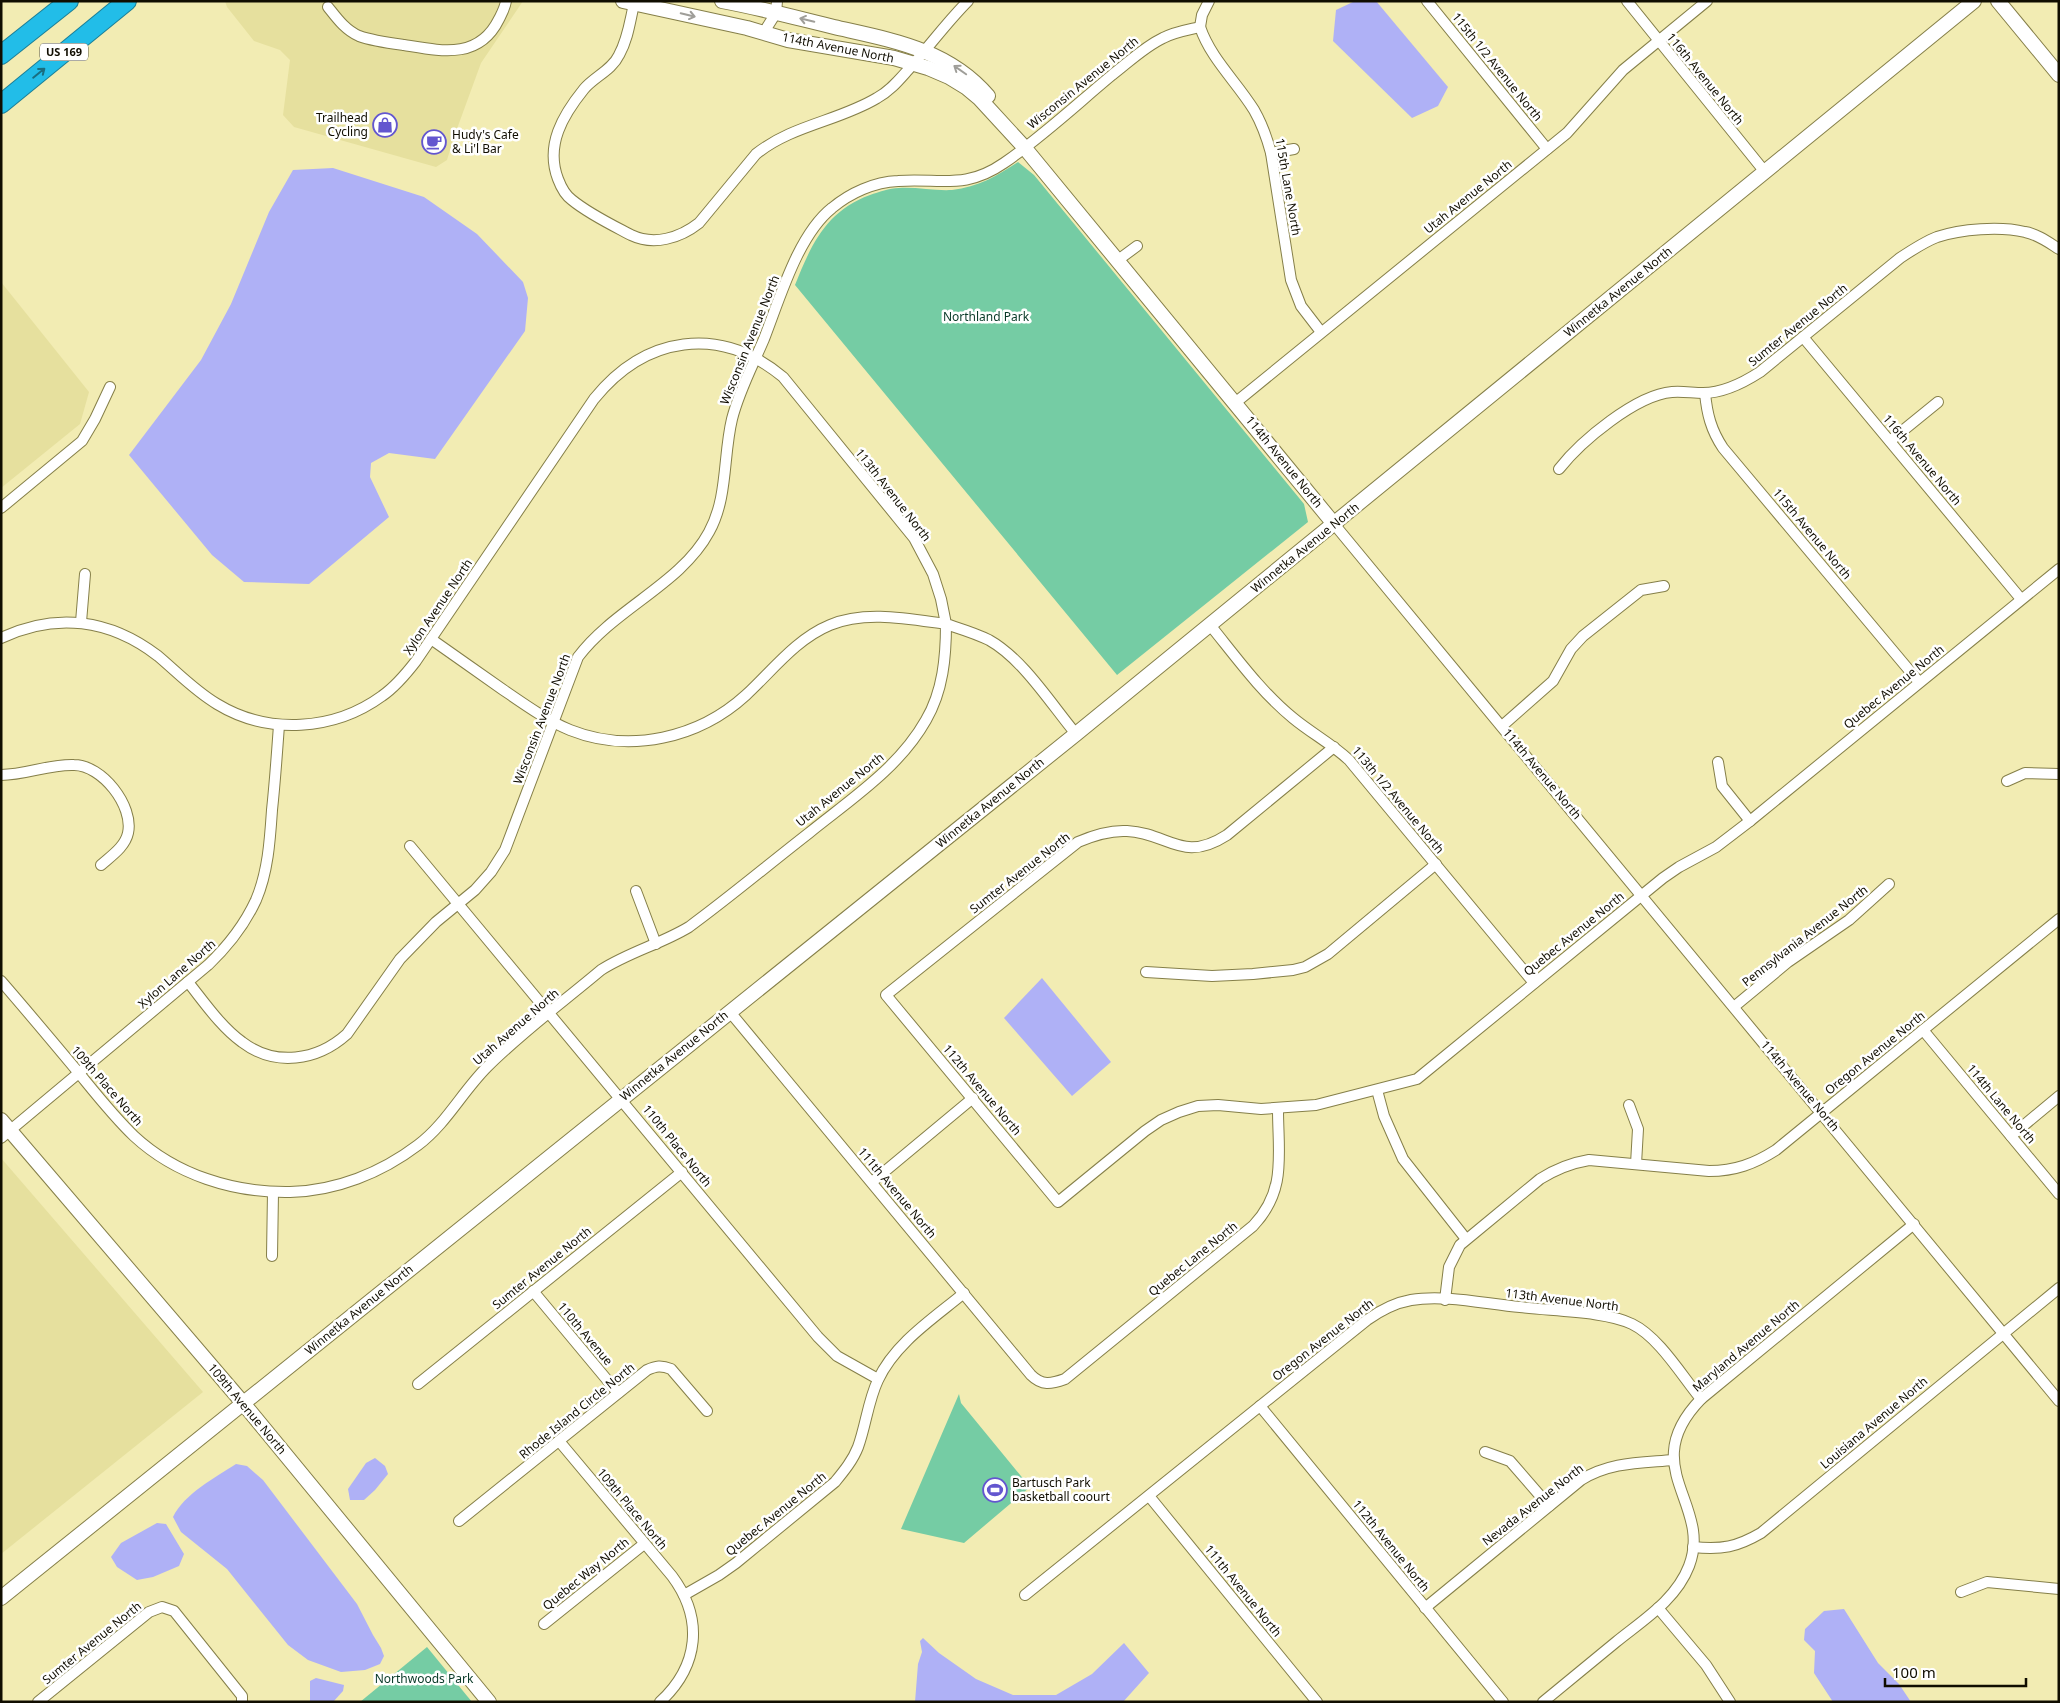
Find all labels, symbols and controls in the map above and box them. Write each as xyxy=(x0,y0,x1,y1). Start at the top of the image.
street label: 115th 1/2 Avenue North xyxy=(1448,9,1547,125)
one-way arrow xyxy=(680,10,696,20)
one-way arrow xyxy=(800,15,816,24)
street label: 114th Avenue North xyxy=(781,28,896,67)
street label: 116th Avenue North xyxy=(1663,29,1748,128)
street label: Wisconsin Avenue North xyxy=(1024,33,1142,133)
road number: US 169 xyxy=(40,44,88,61)
one-way arrow xyxy=(954,65,968,75)
one-way arrow xyxy=(32,67,45,78)
place label: Trailhead Cycling xyxy=(316,109,368,140)
shop icon: Trailhead Cycling xyxy=(372,112,398,138)
place label: Hudy's Cafe & Li'l Bar xyxy=(452,126,519,157)
cafe icon: Hudy's Cafe & Li'l Bar xyxy=(421,129,447,155)
street label: 115th Lane North xyxy=(1272,137,1305,237)
street label: Utah Avenue North xyxy=(1420,156,1515,237)
street label: Winnetka Avenue North xyxy=(1560,243,1675,341)
street label: Wisconsin Avenue North xyxy=(716,273,783,407)
street label: Sumter Avenue North xyxy=(1745,279,1851,370)
park label: Northland Park xyxy=(943,308,1030,325)
street label: 116th Avenue North xyxy=(1879,411,1965,509)
street label: 114th Avenue North xyxy=(1242,412,1327,511)
street label: 113th Avenue North xyxy=(852,445,935,545)
street label: 115th Avenue North xyxy=(1769,485,1855,583)
street label: Winnetka Avenue North xyxy=(1247,499,1362,597)
street label: Xylon Avenue North xyxy=(399,555,476,658)
street label: Quebec Avenue North xyxy=(1840,641,1948,733)
street label: Wisconsin Avenue North xyxy=(509,651,574,786)
street label: 114th Avenue North xyxy=(1499,725,1585,823)
street label: 113th 1/2 Avenue North xyxy=(1348,742,1448,857)
street label: Utah Avenue North xyxy=(792,749,887,830)
street label: Winnetka Avenue North xyxy=(932,754,1047,852)
street label: Sumter Avenue North xyxy=(966,828,1073,917)
street label: Pennsylvania Avenue North xyxy=(1738,881,1871,990)
street label: Quebec Avenue North xyxy=(1520,888,1628,980)
street label: Xylon Lane North xyxy=(134,935,219,1012)
street label: Utah Avenue North xyxy=(469,985,562,1069)
street label: Winnetka Avenue North xyxy=(616,1007,731,1105)
street label: Oregon Avenue North xyxy=(1821,1007,1928,1098)
street label: 114th Avenue North xyxy=(1757,1037,1843,1135)
street label: 112th Avenue North xyxy=(939,1041,1025,1139)
street label: 109th Place North xyxy=(68,1042,147,1129)
street label: 114th Lane North xyxy=(1963,1060,2040,1147)
street label: 110th Place North xyxy=(639,1101,716,1190)
street label: 111th Avenue North xyxy=(854,1144,940,1242)
street label: Quebec Lane North xyxy=(1145,1217,1241,1300)
street label: Sumter Avenue North xyxy=(489,1222,595,1313)
street label: Winnetka Avenue North xyxy=(301,1261,416,1359)
street label: 113th Avenue North xyxy=(1505,1284,1620,1315)
street label: Oregon Avenue North xyxy=(1268,1295,1377,1385)
street label: Maryland Avenue North xyxy=(1689,1296,1803,1395)
street label: 110th Avenue xyxy=(554,1298,617,1369)
street label: Rhode Island Circle North xyxy=(515,1359,638,1463)
street label: 109th Avenue North xyxy=(204,1360,290,1458)
street label: Louisiana Avenue North xyxy=(1816,1373,1931,1473)
street label: Nevada Avenue North xyxy=(1479,1460,1587,1549)
street label: 109th Place North xyxy=(593,1464,671,1553)
street label: Quebec Avenue North xyxy=(722,1468,830,1560)
place label: Bartusch Park basketball coourt xyxy=(1012,1474,1110,1505)
sports icon: Bartusch Park basketball coourt xyxy=(982,1477,1008,1503)
street label: 112th Avenue North xyxy=(1349,1496,1434,1595)
street label: Quebec Way North xyxy=(539,1533,632,1614)
street label: 111th Avenue North xyxy=(1201,1541,1286,1640)
street label: Sumter Avenue North xyxy=(39,1597,145,1688)
scale bar xyxy=(1885,1656,2026,1688)
text: 100 m xyxy=(1892,1662,1936,1682)
park label: Northwoods Park xyxy=(375,1670,474,1687)

